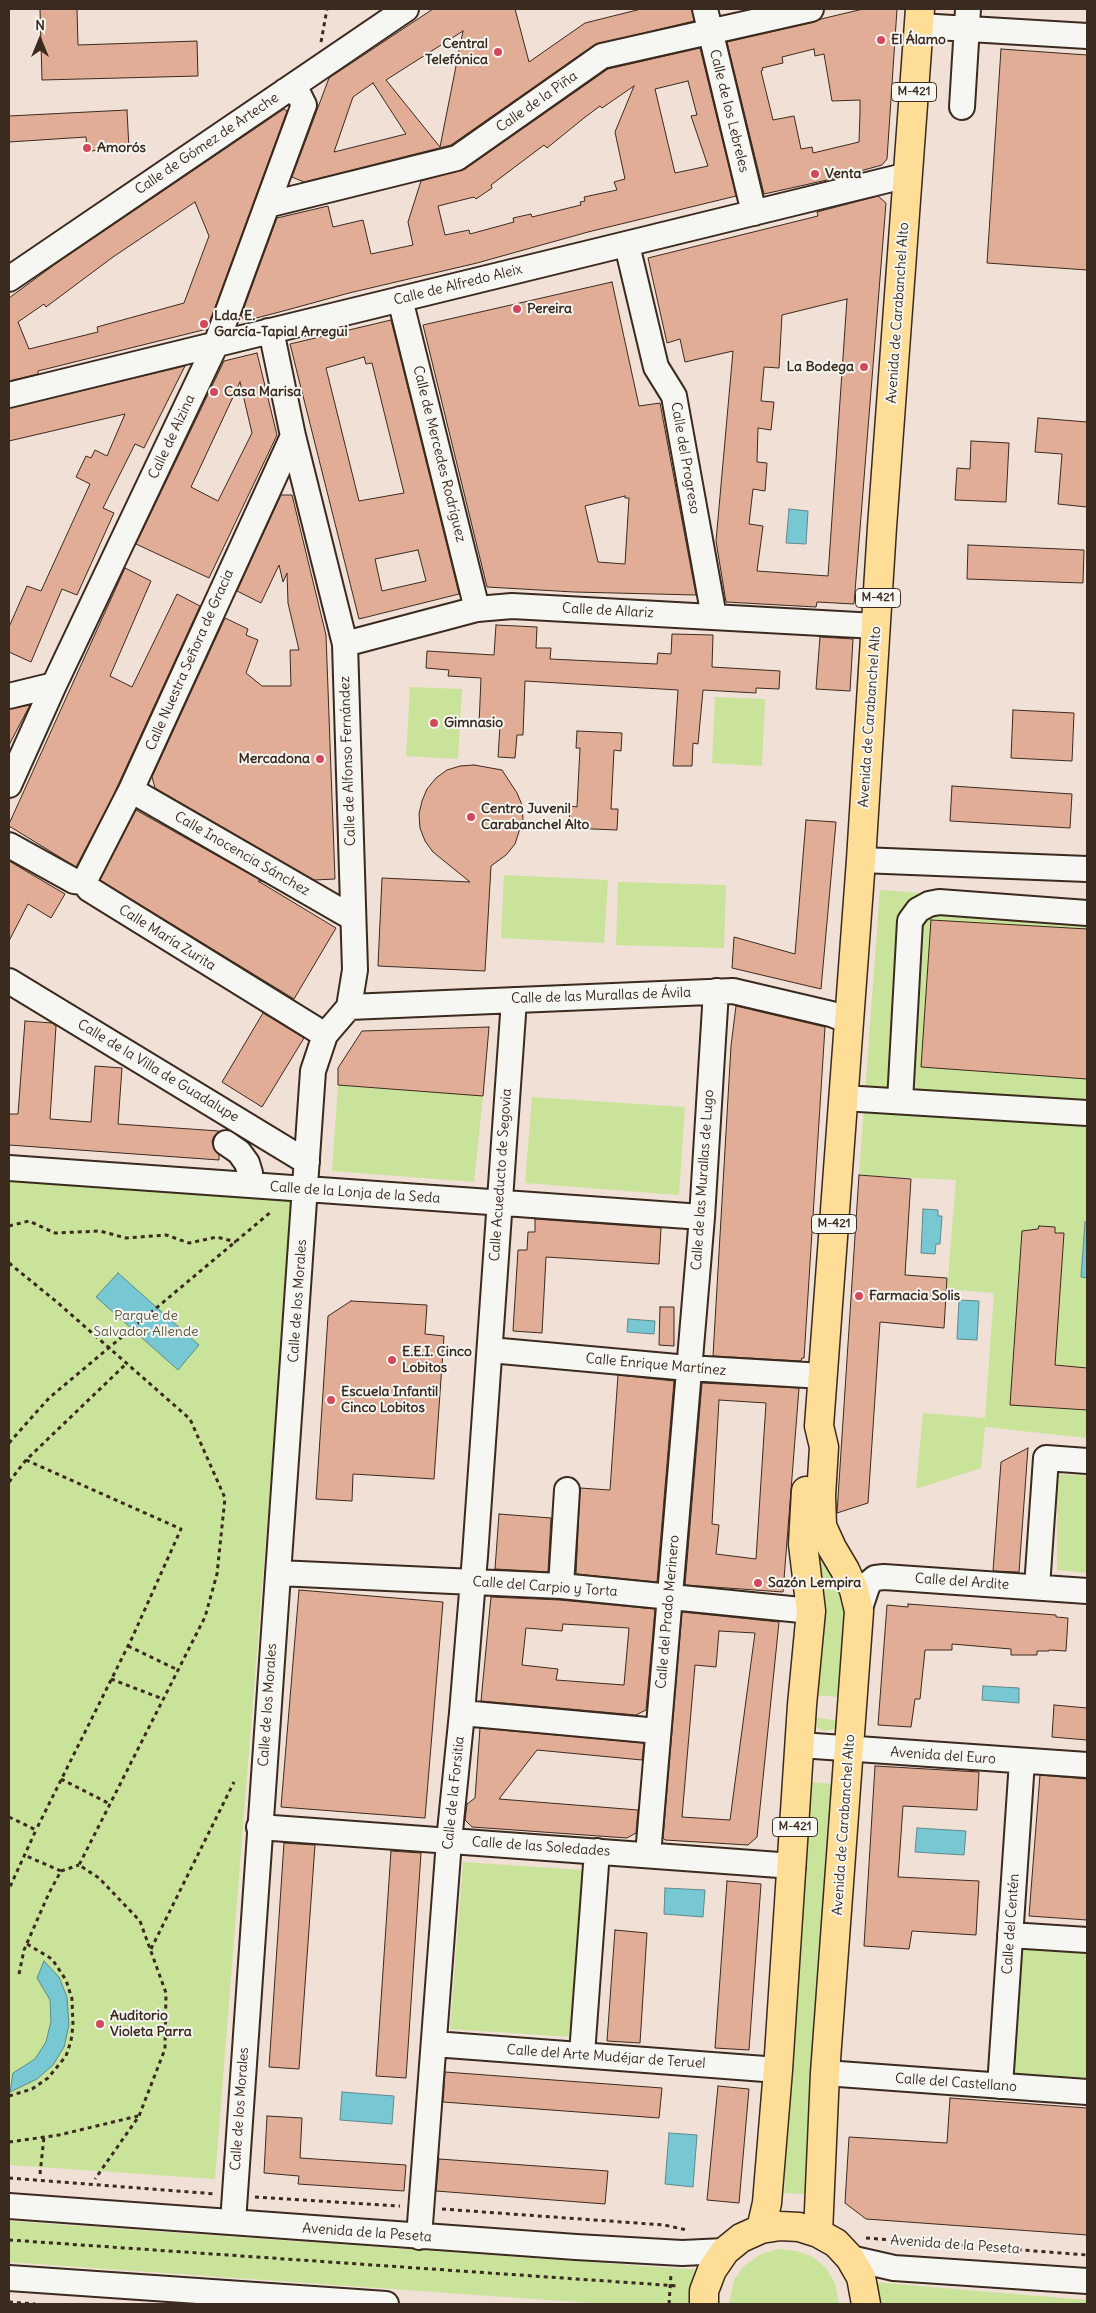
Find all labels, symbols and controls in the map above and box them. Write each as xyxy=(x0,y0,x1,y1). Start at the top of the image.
north arrow xyxy=(15,15,65,65)
text: N xyxy=(35,16,45,34)
place label: El Álamo xyxy=(891,32,946,48)
marker: El Álamo xyxy=(875,34,887,46)
place label: Central Telefónica xyxy=(425,36,488,68)
marker: Central Telefónica xyxy=(492,46,504,58)
street label: Calle de los Lebreles xyxy=(706,48,752,174)
street label: Calle de la Piña xyxy=(493,68,581,136)
road number: M-421 xyxy=(892,82,936,101)
street label: Calle de Gómez de Arteche xyxy=(132,90,282,198)
place label: Amorós xyxy=(97,140,146,156)
marker: Amorós xyxy=(81,142,93,154)
place label: Venta xyxy=(825,166,861,182)
marker: Venta xyxy=(809,168,821,180)
street label: Avenida de Carabanchel Alto xyxy=(883,222,913,404)
street label: Calle de Alfredo Aleix xyxy=(392,261,524,309)
place label: Pereira xyxy=(527,301,572,317)
marker: Pereira xyxy=(511,303,523,315)
place label: Lda. E. García-Tapial Arregui xyxy=(214,308,348,341)
marker: Lda. E. García-Tapial Arregui xyxy=(198,318,210,330)
place label: La Bodega xyxy=(787,359,854,375)
marker: La Bodega xyxy=(858,361,870,373)
street label: Calle de Mercedes Rodríguez xyxy=(409,364,469,544)
place label: Casa Marisa xyxy=(224,384,301,400)
marker: Casa Marisa xyxy=(208,386,220,398)
street label: Calle de Alzina xyxy=(145,392,199,482)
street label: Calle del Progreso xyxy=(667,401,703,515)
street label: Calle Nuestra Señora de Gracia xyxy=(142,567,238,753)
road number: M-421 xyxy=(856,588,900,608)
street label: Calle de Allariz xyxy=(562,600,654,622)
street label: Avenida de Carabanchel Alto xyxy=(855,626,885,808)
street label: Calle de Alfonso Fernández xyxy=(337,676,359,846)
place label: Gimnasio xyxy=(444,715,503,731)
marker: Gimnasio xyxy=(428,717,440,729)
place label: Mercadona xyxy=(238,751,310,767)
marker: Mercadona xyxy=(314,753,326,765)
place label: Centro Juvenil Carabanchel Alto xyxy=(481,801,589,834)
street label: Calle Inocencia Sánchez xyxy=(171,808,313,900)
marker: Centro Juvenil Carabanchel Alto xyxy=(465,811,477,823)
street label: Calle María Zurita xyxy=(115,901,219,975)
street label: Calle de las Murallas de Ávila xyxy=(511,984,691,1008)
street label: Calle de la Villa de Guadalupe xyxy=(74,1016,242,1126)
street label: Calle Acueducto de Segovia xyxy=(487,1088,515,1262)
street label: Calle de las Murallas de Lugo xyxy=(688,1089,718,1271)
street label: Calle de la Lonja de la Seda xyxy=(269,1179,441,1207)
road number: M-421 xyxy=(812,1214,856,1234)
street label: Calle de los Morales xyxy=(285,1239,311,1363)
place label: Farmacia Solis xyxy=(869,1288,960,1304)
marker: Farmacia Solis xyxy=(853,1290,865,1302)
park label: Parque de Salvador Allende xyxy=(93,1308,199,1340)
place label: E.E.I. Cinco Lobitos xyxy=(402,1344,472,1376)
street label: Calle Enrique Martínez xyxy=(585,1350,727,1380)
marker: E.E.I. Cinco Lobitos xyxy=(386,1354,398,1366)
place label: Escuela Infantil Cinco Lobitos xyxy=(341,1384,438,1416)
marker: Escuela Infantil Cinco Lobitos xyxy=(325,1394,337,1406)
street label: Calle del Prado Merinero xyxy=(653,1534,683,1690)
street label: Calle del Ardite xyxy=(914,1570,1010,1594)
street label: Calle del Carpio y Torta xyxy=(472,1574,618,1600)
place label: Sazón Lempira xyxy=(768,1575,861,1591)
marker: Sazón Lempira xyxy=(752,1577,764,1589)
street label: Calle de los Morales xyxy=(255,1643,281,1767)
street label: Avenida de Carabanchel Alto xyxy=(829,1734,859,1916)
street label: Calle de la Forsitia xyxy=(440,1735,468,1851)
street label: Avenida del Euro xyxy=(890,1744,996,1768)
road number: M-421 xyxy=(772,1818,818,1836)
street label: Calle de las Soledades xyxy=(471,1834,611,1860)
street label: Calle del Centén xyxy=(999,1873,1023,1975)
place label: Auditorio Violeta Parra xyxy=(110,2008,192,2040)
marker: Auditorio Violeta Parra xyxy=(94,2018,106,2030)
street label: Calle del Arte Mudéjar de Teruel xyxy=(506,2042,706,2072)
street label: Calle de los Morales xyxy=(227,2047,253,2171)
street label: Calle del Castellano xyxy=(894,2070,1018,2096)
street label: Avenida de la Peseta xyxy=(302,2220,432,2246)
street label: Avenida de la Peseta xyxy=(890,2232,1020,2258)

